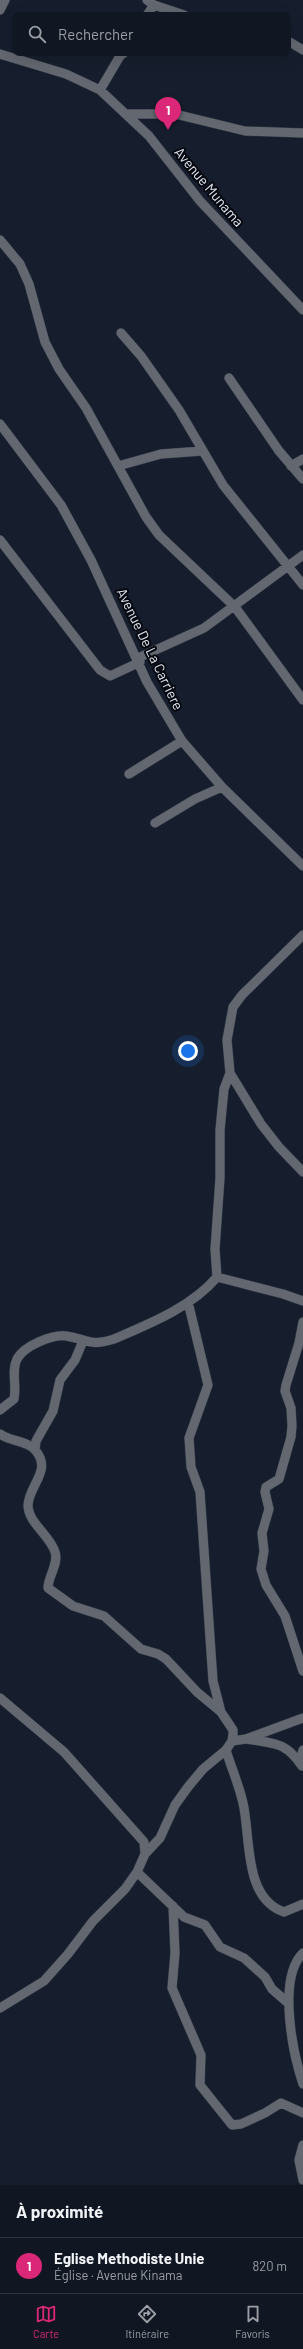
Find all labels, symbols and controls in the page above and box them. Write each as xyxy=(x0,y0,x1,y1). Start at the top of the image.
search box xyxy=(12,12,291,56)
icon: search xyxy=(26,23,48,45)
text: Rechercher xyxy=(58,25,134,43)
pin: 1 xyxy=(155,97,181,130)
street label: Avenue Munama xyxy=(171,144,247,230)
street label: Avenue De La Carriere xyxy=(114,585,187,712)
your location xyxy=(178,1041,198,1061)
text: À proximité xyxy=(16,2201,103,2221)
text: Eglise Methodiste Unie xyxy=(54,2249,205,2267)
text: 1 xyxy=(27,2258,31,2274)
text: 820 m xyxy=(253,2258,287,2274)
text: Église · Avenue Kinama xyxy=(54,2267,182,2283)
tab: Carte xyxy=(33,2303,59,2340)
tab: Itinéraire xyxy=(125,2303,169,2340)
tab: Favoris xyxy=(235,2303,270,2340)

